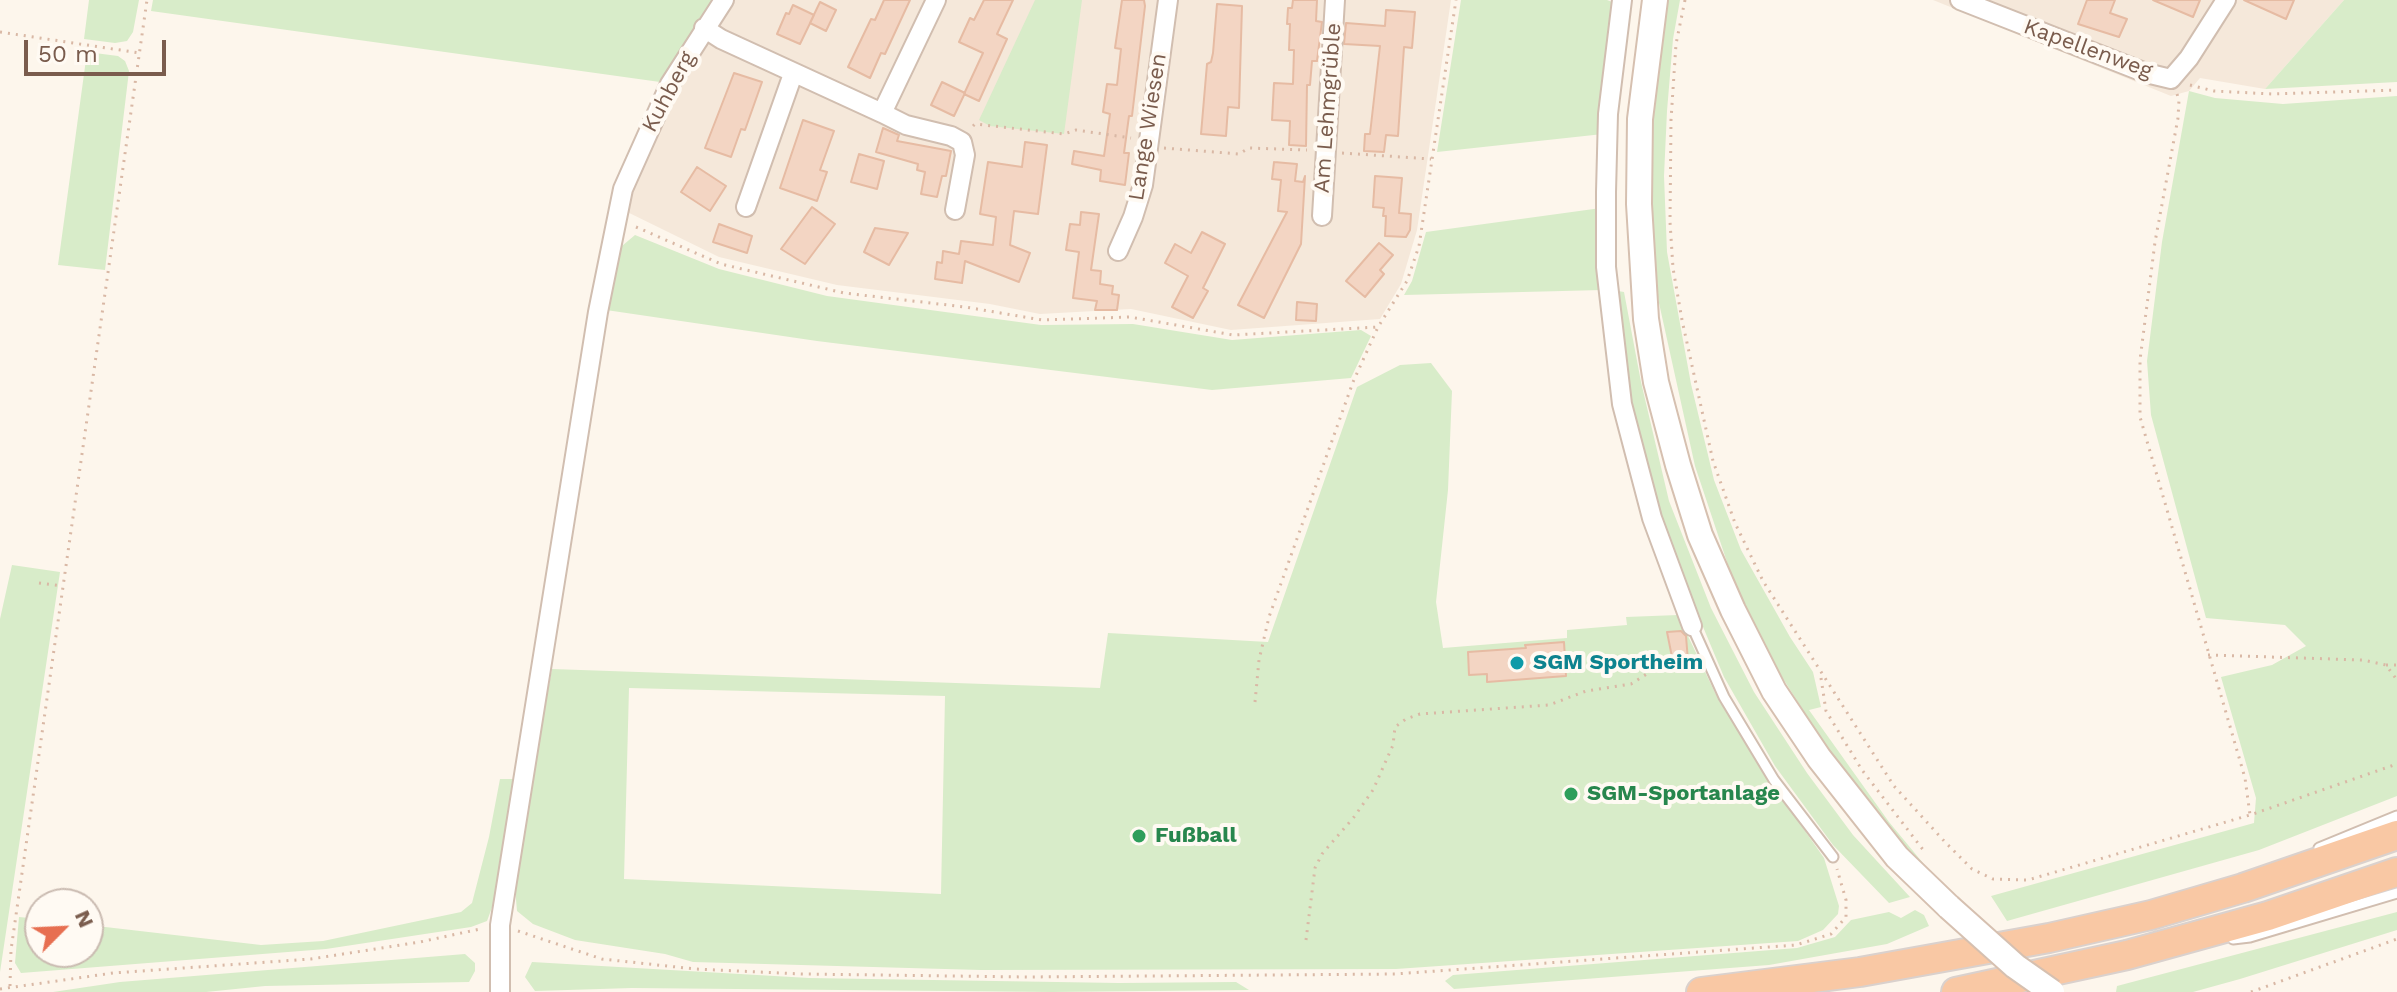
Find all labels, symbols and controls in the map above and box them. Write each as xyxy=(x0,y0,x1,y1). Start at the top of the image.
street label: Kapellenweg xyxy=(2020,13,2156,85)
street label: Am Lehmgrüble xyxy=(1309,22,1347,194)
scale bar xyxy=(28,24,170,74)
text: 50 m xyxy=(38,40,98,68)
street label: Kuhberg xyxy=(637,47,701,137)
street label: Lange Wiesen xyxy=(1123,51,1173,203)
place label: SGM Sportheim xyxy=(1533,650,1703,676)
marker: SGM Sportheim xyxy=(1508,654,1526,672)
place label: SGM-Sportanlage xyxy=(1587,781,1780,807)
marker: SGM-Sportanlage xyxy=(1562,785,1580,803)
place label: Fußball xyxy=(1155,823,1237,849)
marker: Fußball xyxy=(1130,827,1148,845)
north arrow xyxy=(24,888,104,968)
text: N xyxy=(70,906,99,931)

